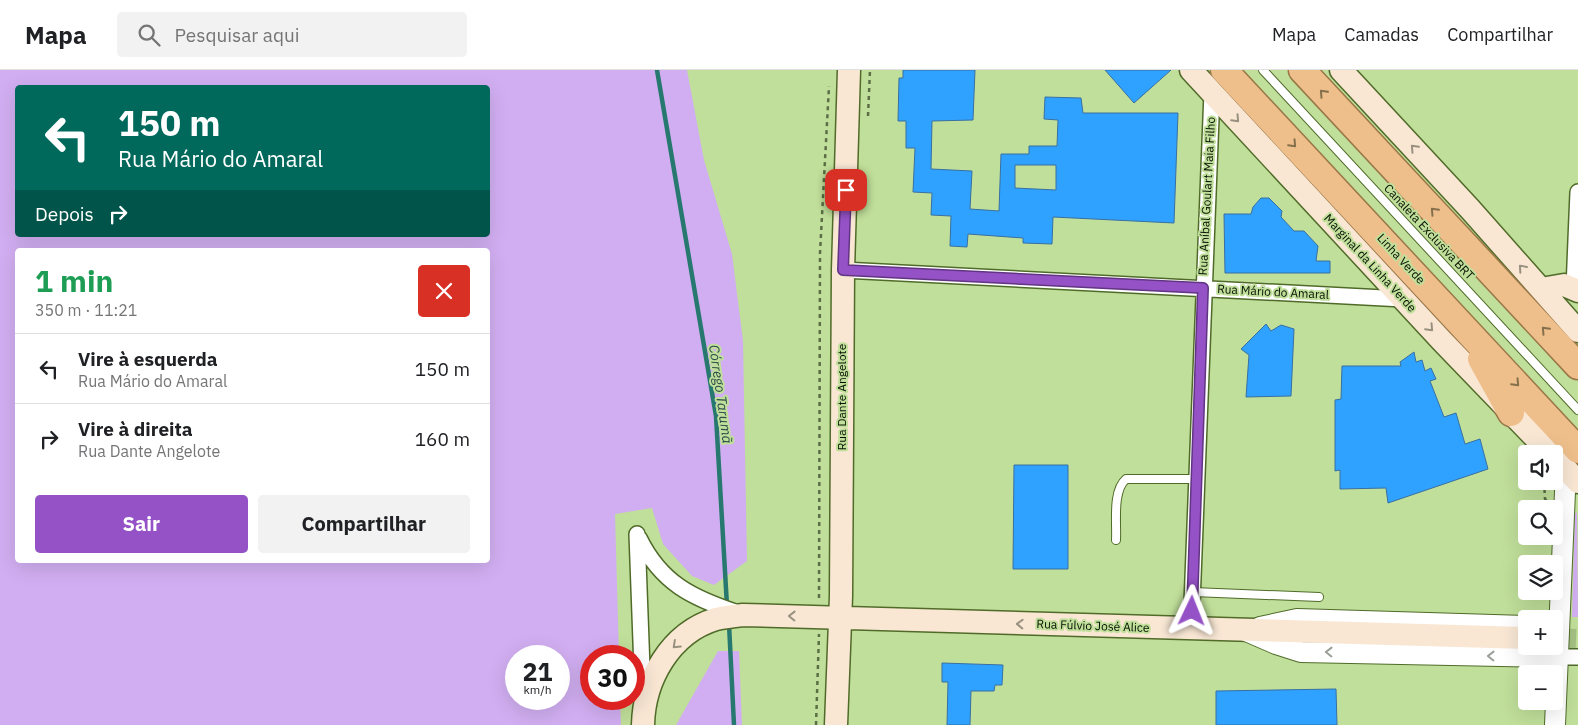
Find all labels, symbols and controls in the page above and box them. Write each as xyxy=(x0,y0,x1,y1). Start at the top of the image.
search box xyxy=(117,12,467,57)
text: Mapa xyxy=(25,19,87,51)
icon: search xyxy=(135,21,163,49)
text: Pesquisar aqui xyxy=(175,23,300,47)
text: Mapa xyxy=(1272,23,1316,46)
text: Camadas xyxy=(1344,23,1419,46)
text: Compartilhar xyxy=(1447,23,1553,46)
one-way arrow xyxy=(1320,89,1329,98)
text: 150 m xyxy=(118,100,221,146)
icon: left xyxy=(35,105,100,170)
one-way arrow xyxy=(1230,113,1239,122)
street label: Rua Aníbal Goulart Maia Filho xyxy=(1195,116,1218,276)
one-way arrow xyxy=(1287,138,1296,147)
text: Rua Mário do Amaral xyxy=(118,144,323,173)
one-way arrow xyxy=(1411,144,1420,153)
pin xyxy=(825,169,867,211)
icon: arrive xyxy=(832,176,860,204)
street label: Canaleta Exclusiva BRT xyxy=(1381,181,1478,283)
icon: right xyxy=(104,200,132,228)
text: Depois xyxy=(35,202,94,226)
one-way arrow xyxy=(1431,208,1440,217)
street label: Marginal da Linha Verde xyxy=(1321,211,1420,315)
street label: Linha Verde xyxy=(1374,230,1429,287)
text: 1 min xyxy=(35,261,113,300)
button: close xyxy=(418,265,470,317)
one-way arrow xyxy=(1519,265,1528,274)
street label: Rua Mário do Amaral xyxy=(1217,281,1329,302)
text: 350 m · 11:21 xyxy=(35,300,137,320)
one-way arrow xyxy=(1424,322,1433,331)
one-way arrow xyxy=(1542,327,1551,336)
water label: Córrego Tarumã xyxy=(705,343,737,445)
street label: Rua Dante Angelote xyxy=(834,343,849,450)
text: Vire à esquerda xyxy=(78,347,218,371)
icon: left xyxy=(35,355,63,383)
text: 150 m xyxy=(415,357,470,381)
text: Rua Mário do Amaral xyxy=(78,371,227,391)
one-way arrow xyxy=(1510,377,1519,386)
text: Vire à direita xyxy=(78,417,193,441)
icon: right xyxy=(35,425,63,453)
text: 160 m xyxy=(415,427,470,451)
text: Rua Dante Angelote xyxy=(78,441,220,461)
map controls xyxy=(1518,445,1563,710)
button: sound xyxy=(1518,445,1563,490)
button: Sair xyxy=(35,495,248,553)
button: Compartilhar xyxy=(258,495,470,553)
button: search xyxy=(1518,500,1563,545)
button: layers xyxy=(1518,555,1563,600)
position arrow xyxy=(1165,584,1217,636)
button: + xyxy=(1518,610,1563,655)
one-way arrow xyxy=(788,611,796,621)
street label: Rua Fúlvio José Alice xyxy=(1036,616,1150,635)
one-way arrow xyxy=(1016,618,1024,629)
one-way arrow xyxy=(672,639,681,648)
speed limit sign: 30 xyxy=(580,645,645,710)
one-way arrow xyxy=(1325,647,1333,658)
one-way arrow xyxy=(1487,650,1495,661)
text: 21 xyxy=(522,655,553,688)
button: − xyxy=(1518,665,1563,710)
text: km/h xyxy=(523,682,552,697)

